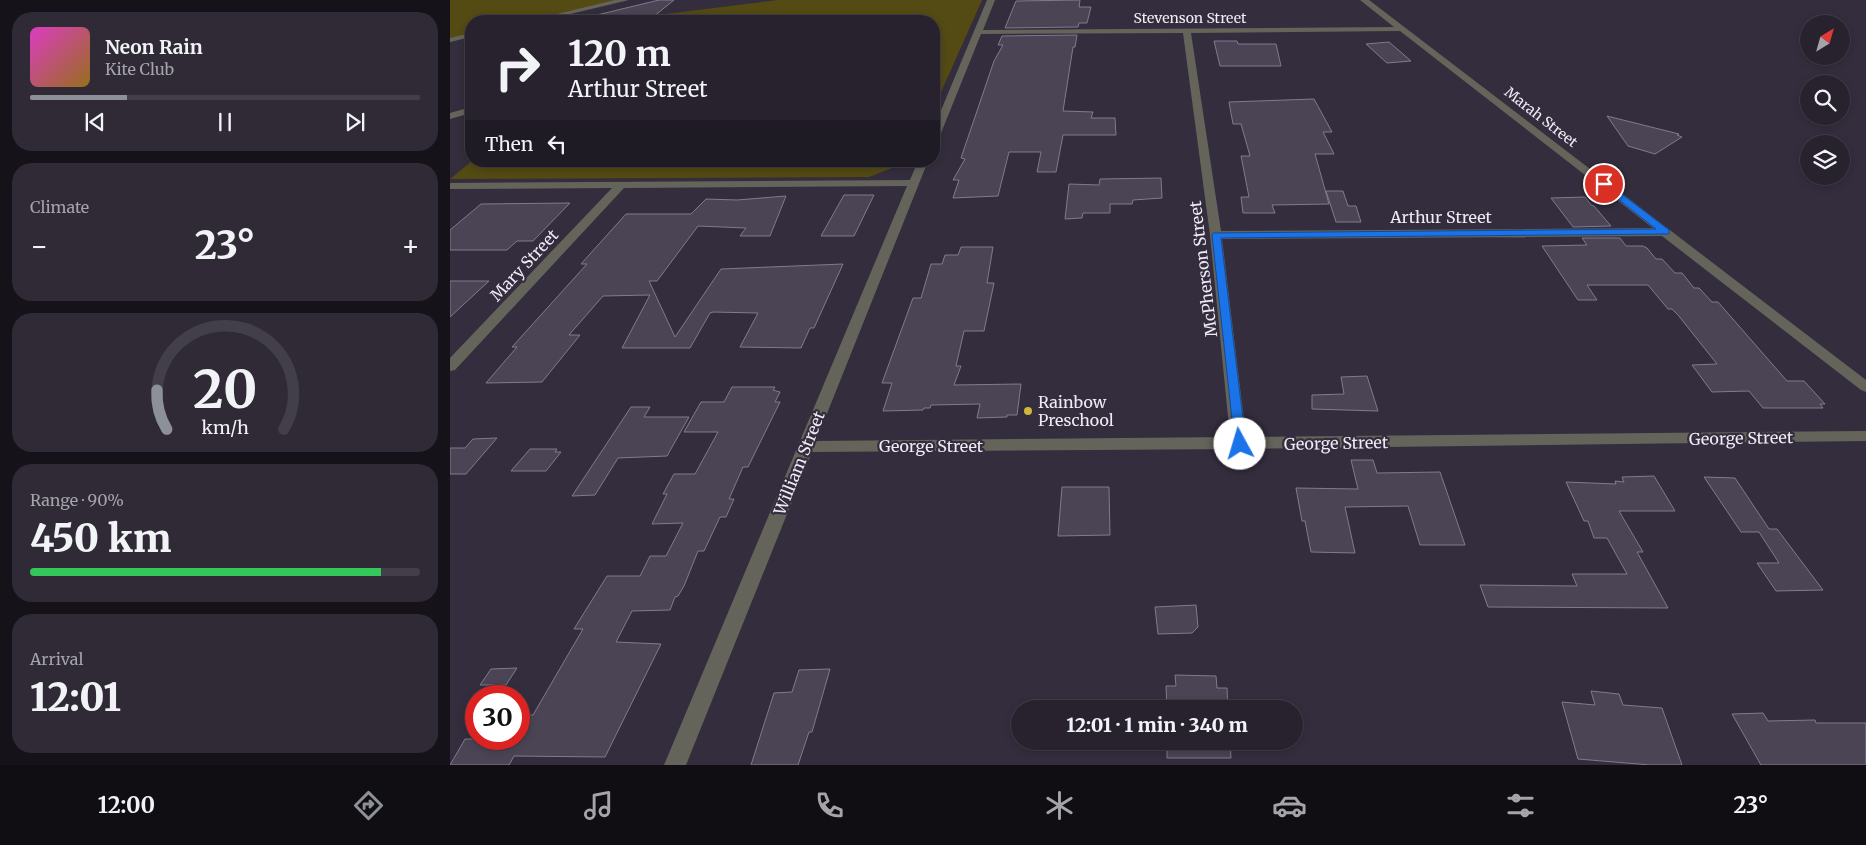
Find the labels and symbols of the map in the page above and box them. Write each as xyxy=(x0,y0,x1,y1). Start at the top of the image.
street label: Stevenson Street xyxy=(1134,9,1247,27)
north arrow xyxy=(1800,15,1850,65)
street label: Marah Street xyxy=(1501,83,1581,151)
pin xyxy=(1583,163,1625,205)
street label: McPherson Street xyxy=(1185,199,1221,338)
street label: Arthur Street xyxy=(1389,207,1493,227)
street label: Mary Street xyxy=(486,224,563,305)
place label: Rainbow Preschool xyxy=(1038,392,1114,430)
marker: Rainbow Preschool xyxy=(1022,405,1034,417)
street label: William Street xyxy=(769,408,829,519)
position arrow xyxy=(1213,417,1265,469)
street label: George Street xyxy=(1689,427,1794,449)
street label: George Street xyxy=(1284,432,1389,454)
street label: George Street xyxy=(879,436,984,456)
speed limit sign: 30 xyxy=(465,685,530,750)

